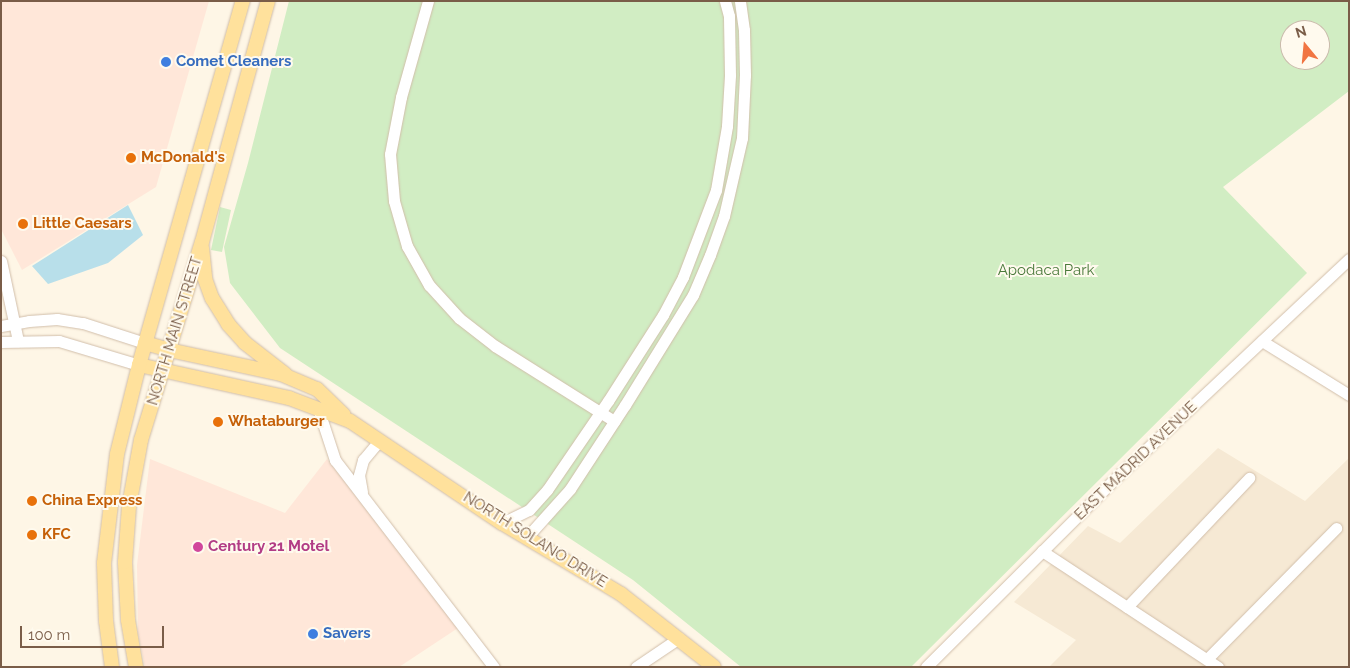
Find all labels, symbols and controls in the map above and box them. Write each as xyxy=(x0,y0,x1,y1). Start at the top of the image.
north arrow xyxy=(1280,20,1330,70)
text: N xyxy=(1293,22,1308,41)
place label: Comet Cleaners xyxy=(176,53,291,71)
marker: Comet Cleaners xyxy=(160,56,172,68)
place label: McDonald's xyxy=(141,149,225,167)
marker: McDonald's xyxy=(125,152,137,164)
place label: Little Caesars xyxy=(33,215,132,233)
marker: Little Caesars xyxy=(17,218,29,230)
street label: NORTH MAIN STREET xyxy=(144,255,206,407)
park label: Apodaca Park xyxy=(998,262,1094,280)
street label: EAST MADRID AVENUE xyxy=(1071,398,1201,524)
place label: Whataburger xyxy=(228,413,325,431)
marker: Whataburger xyxy=(212,416,224,428)
street label: NORTH SOLANO DRIVE xyxy=(460,488,610,592)
place label: China Express xyxy=(42,492,142,510)
marker: China Express xyxy=(26,495,38,507)
place label: KFC xyxy=(42,526,71,544)
marker: KFC xyxy=(26,529,38,541)
place label: Century 21 Motel xyxy=(208,538,330,556)
marker: Century 21 Motel xyxy=(192,541,204,553)
scale bar xyxy=(22,616,166,648)
place label: Savers xyxy=(323,625,371,643)
text: 100 m xyxy=(28,626,70,644)
marker: Savers xyxy=(307,628,319,640)

